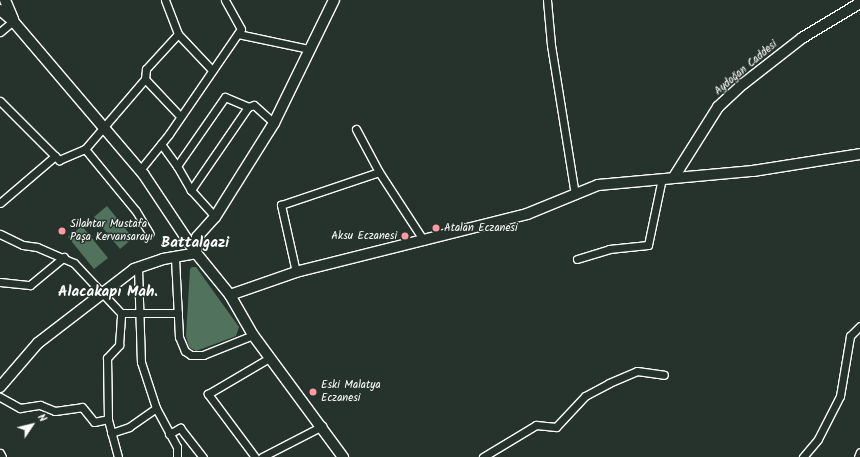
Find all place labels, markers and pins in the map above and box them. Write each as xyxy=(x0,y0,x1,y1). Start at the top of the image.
place label: Silahtar Mustafa Paşa Kervansarayı xyxy=(70,218,153,244)
place label: Atalan Eczanesi xyxy=(444,221,518,235)
marker: Atalan Eczanesi xyxy=(431,223,441,233)
marker: Silahtar Mustafa Paşa Kervansarayı xyxy=(57,226,67,236)
place label: Aksu Eczanesi xyxy=(331,229,397,243)
marker: Aksu Eczanesi xyxy=(400,231,410,241)
place label: Eski Malatya Eczanesi xyxy=(321,379,381,405)
marker: Eski Malatya Eczanesi xyxy=(308,387,318,397)

